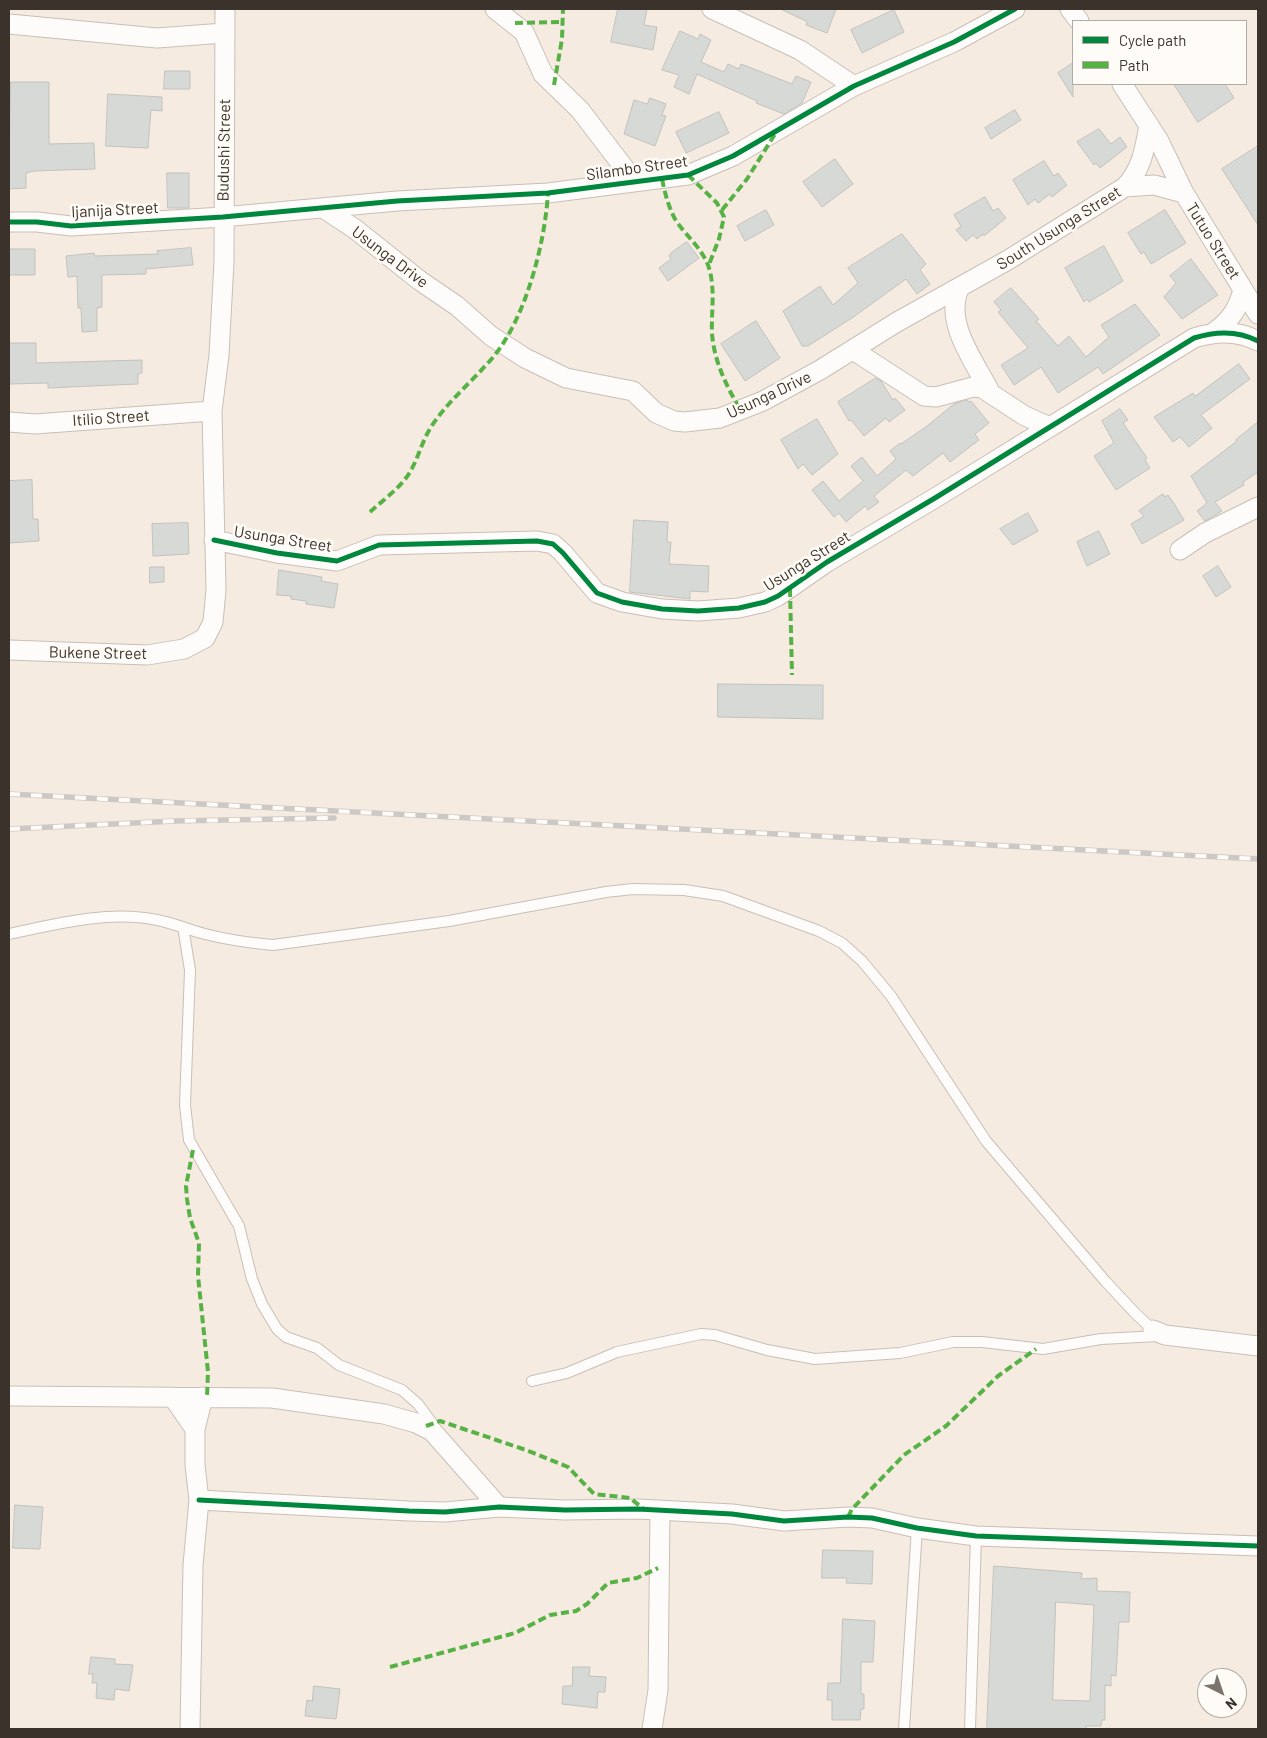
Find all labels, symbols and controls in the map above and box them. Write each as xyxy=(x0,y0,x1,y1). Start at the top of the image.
legend xyxy=(1072,20,1247,85)
text: Cycle path xyxy=(1119,31,1186,49)
text: Path xyxy=(1119,56,1149,74)
street label: Budushi Street xyxy=(214,98,234,202)
street label: Silambo Street xyxy=(585,151,689,185)
street label: South Usunga Street xyxy=(993,182,1125,274)
street label: Ijanija Street xyxy=(71,198,159,222)
street label: Tutuo Street xyxy=(1182,199,1244,283)
street label: Usunga Drive xyxy=(348,222,432,292)
street label: Usunga Drive xyxy=(724,367,814,423)
street label: Itilio Street xyxy=(72,406,150,430)
street label: Usunga Street xyxy=(233,522,333,556)
street label: Usunga Street xyxy=(760,527,854,595)
street label: Bukene Street xyxy=(49,643,147,663)
north arrow xyxy=(1197,1668,1247,1718)
text: N xyxy=(1222,1694,1241,1713)

